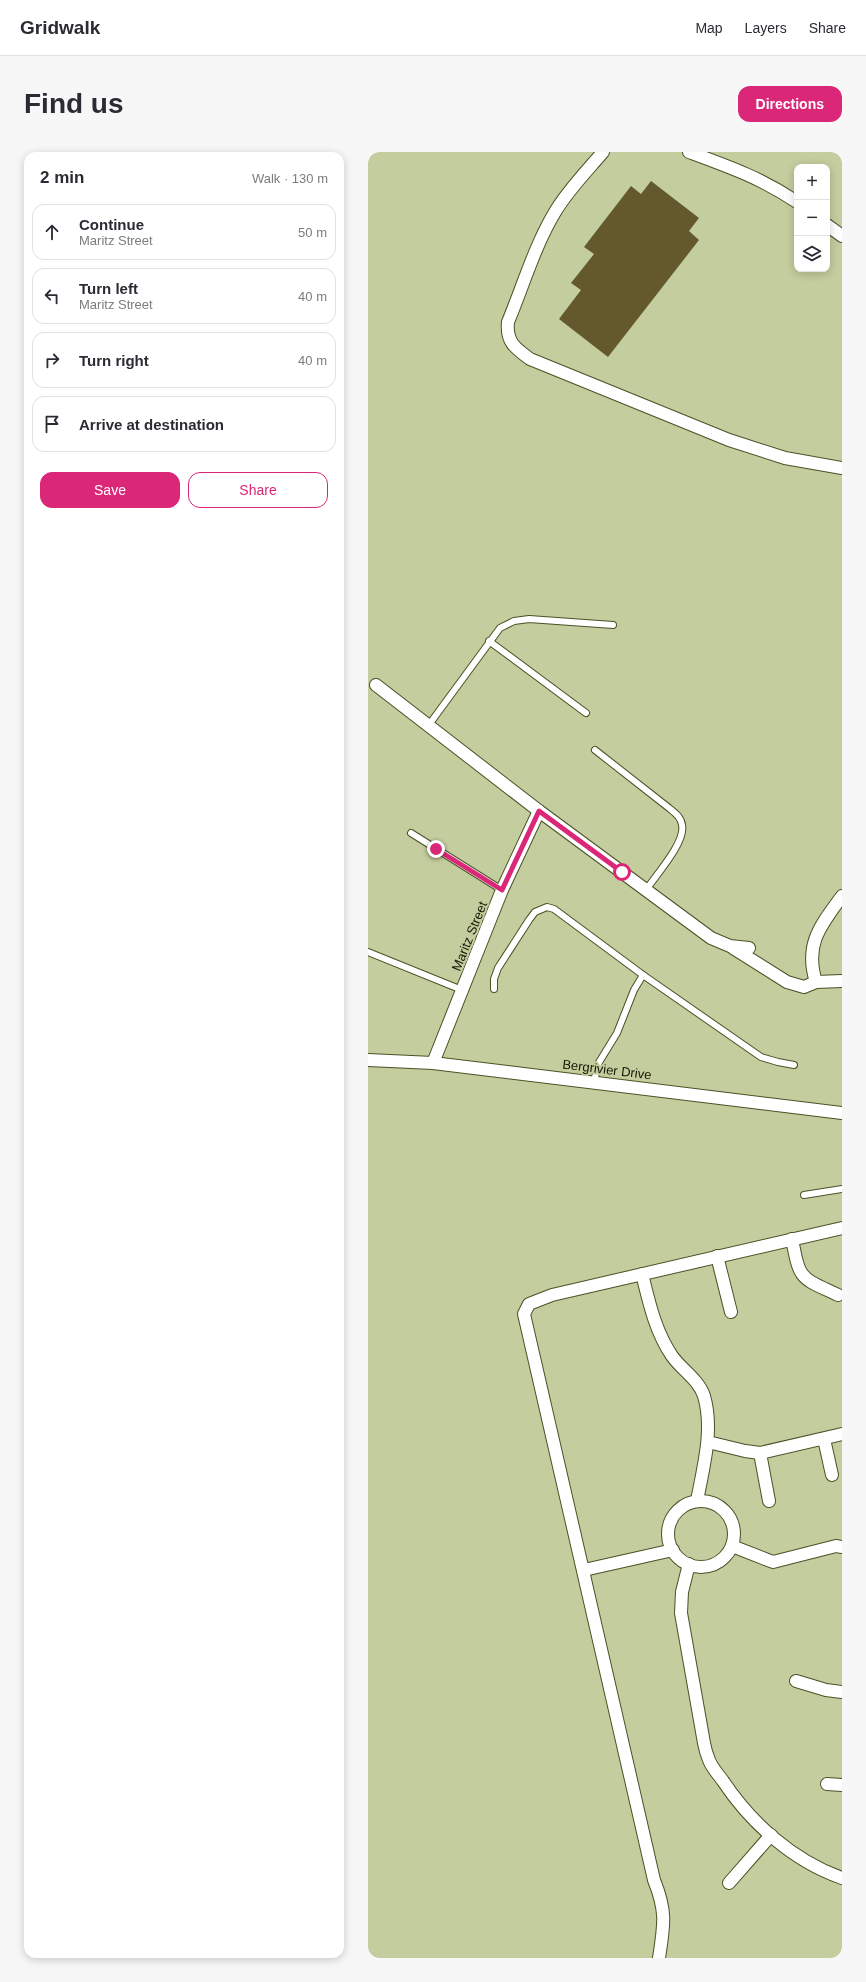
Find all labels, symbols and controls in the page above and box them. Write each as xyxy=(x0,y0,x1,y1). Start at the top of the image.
text: Gridwalk xyxy=(20,17,100,38)
text: Map xyxy=(695,20,723,36)
text: Layers xyxy=(745,20,787,36)
text: Share xyxy=(809,20,846,36)
button: Directions xyxy=(738,86,842,122)
text: Find us xyxy=(24,88,124,119)
map controls xyxy=(794,164,830,272)
button: + xyxy=(794,164,830,200)
text: 2 min xyxy=(40,168,84,187)
text: Walk · 130 m xyxy=(252,171,328,186)
button: − xyxy=(794,200,830,236)
text: Continue xyxy=(79,216,144,233)
icon: ahead xyxy=(41,221,63,243)
text: 50 m xyxy=(298,225,327,240)
text: Maritz Street xyxy=(79,233,153,248)
button: layers xyxy=(794,236,830,272)
text: Turn left xyxy=(79,280,138,297)
icon: left xyxy=(41,285,63,307)
text: 40 m xyxy=(298,289,327,304)
text: Maritz Street xyxy=(79,297,153,312)
icon: right xyxy=(41,349,63,371)
text: Turn right xyxy=(79,352,149,369)
text: 40 m xyxy=(298,353,327,368)
icon: arrive xyxy=(41,413,63,435)
text: Arrive at destination xyxy=(79,416,224,433)
button: Save xyxy=(40,472,180,508)
button: Share xyxy=(188,472,328,508)
route end xyxy=(427,840,445,858)
route start xyxy=(613,863,631,881)
street label: Maritz Street xyxy=(449,899,490,973)
street label: Bergrivier Drive xyxy=(562,1057,652,1082)

